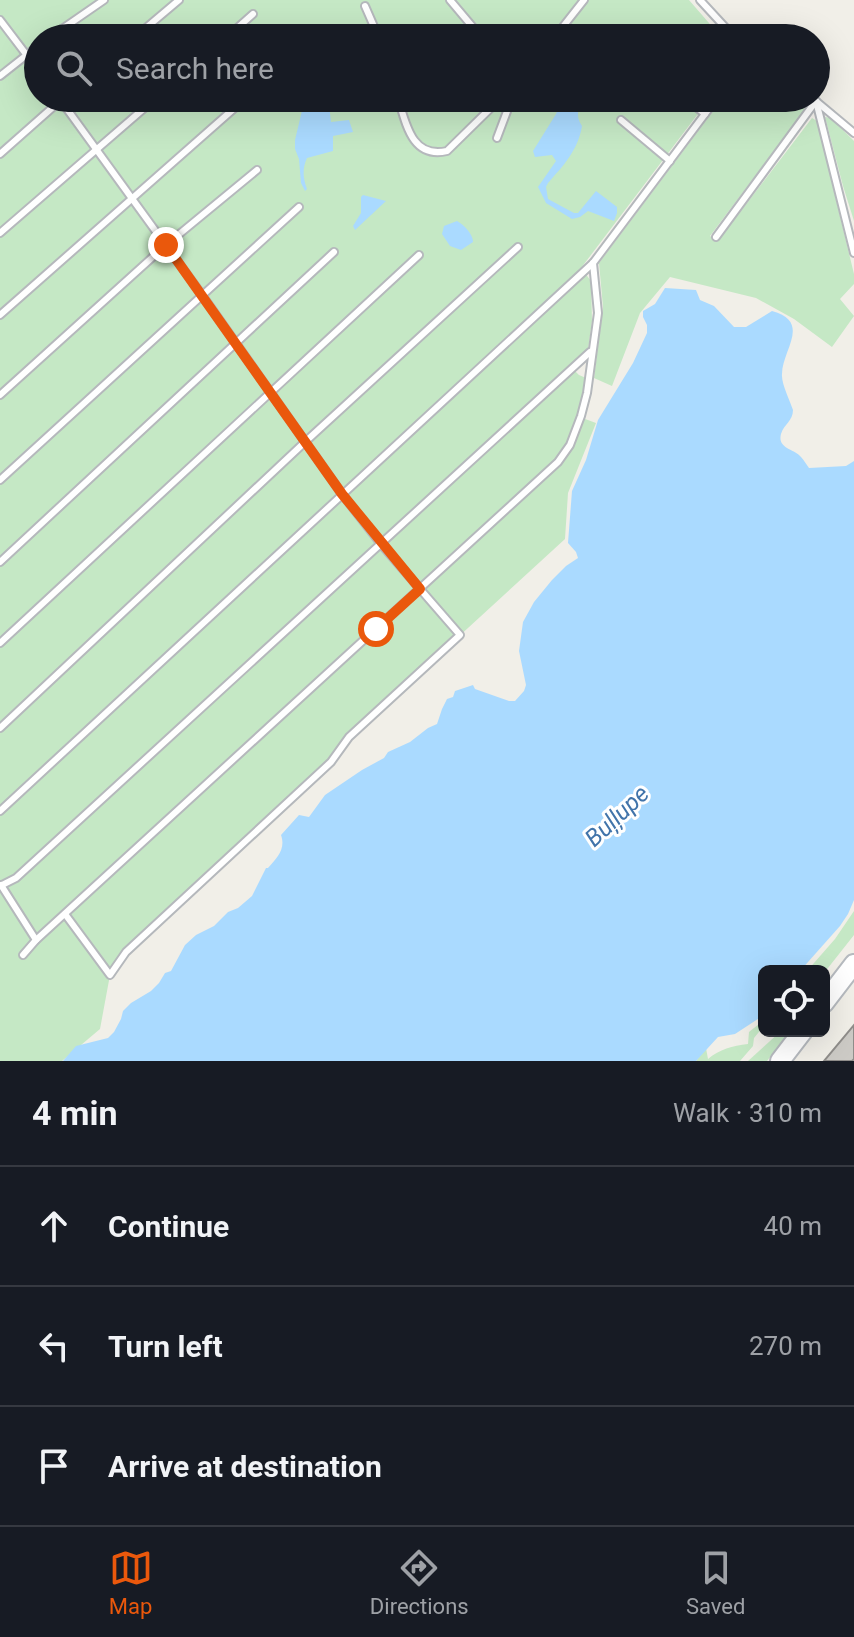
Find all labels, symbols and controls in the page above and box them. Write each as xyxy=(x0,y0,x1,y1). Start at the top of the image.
search box xyxy=(24,24,830,112)
icon: search xyxy=(52,46,96,90)
text: Search here xyxy=(116,51,274,86)
route end xyxy=(148,227,184,263)
route start xyxy=(358,611,394,647)
water label: Buļļupe xyxy=(579,780,655,852)
map controls xyxy=(758,965,830,1037)
button: locate xyxy=(758,965,830,1037)
text: 4 min xyxy=(32,1093,117,1133)
text: Walk · 310 m xyxy=(673,1098,822,1128)
icon: ahead xyxy=(32,1204,76,1248)
text: Continue xyxy=(108,1209,229,1244)
text: 40 m xyxy=(764,1211,822,1241)
icon: left xyxy=(32,1324,76,1368)
text: Turn left xyxy=(108,1329,223,1364)
text: 270 m xyxy=(749,1331,822,1361)
icon: arrive xyxy=(32,1444,76,1488)
text: Arrive at destination xyxy=(108,1449,382,1484)
tab: Map xyxy=(109,1546,153,1619)
tab: Directions xyxy=(370,1546,469,1619)
tab: Saved xyxy=(686,1546,745,1619)

